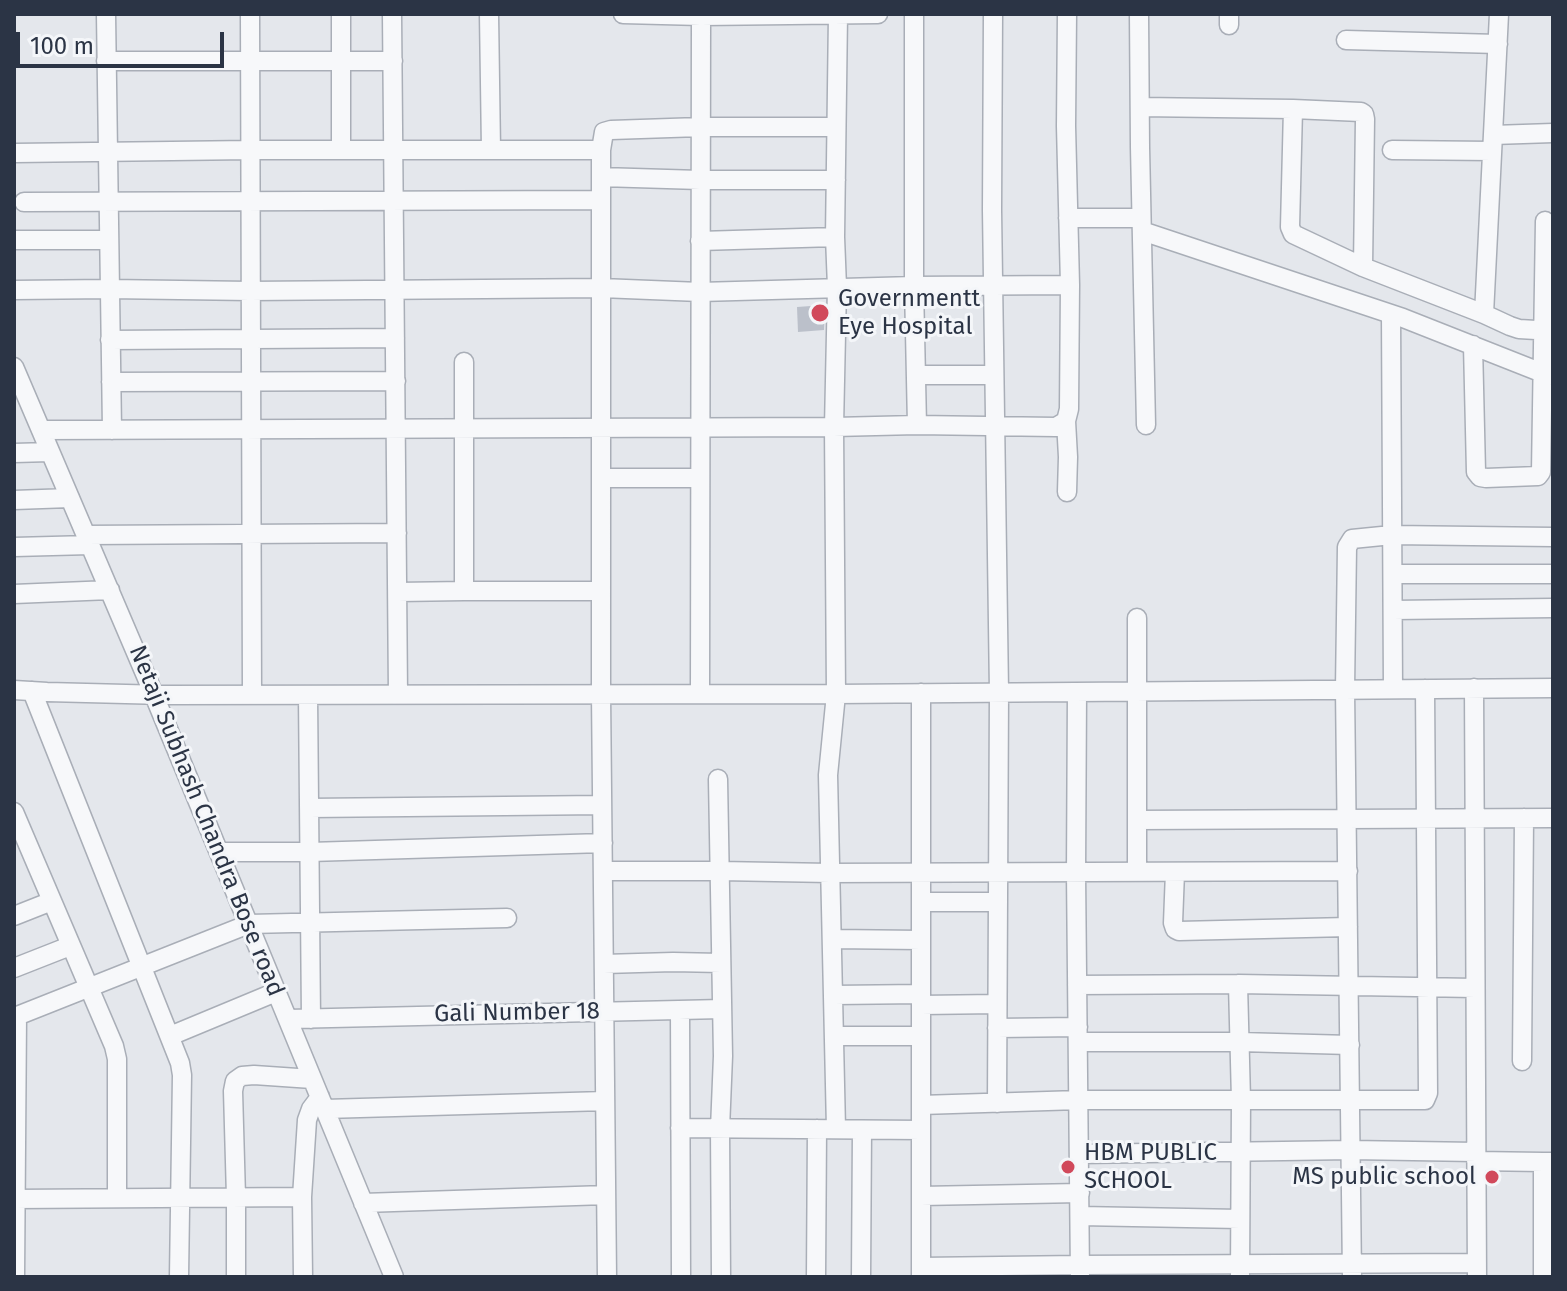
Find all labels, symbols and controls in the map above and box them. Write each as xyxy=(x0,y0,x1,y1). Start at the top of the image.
scale bar xyxy=(20,16,228,66)
text: 100 m xyxy=(30,32,94,60)
place label: Governmentt Eye Hospital xyxy=(838,285,980,341)
marker: Governmentt Eye Hospital xyxy=(809,302,831,324)
street label: Netaji Subhash Chandra Bose road xyxy=(122,641,290,1001)
street label: Gali Number 18 xyxy=(434,997,600,1029)
place label: HBM PUBLIC SCHOOL xyxy=(1084,1139,1217,1195)
marker: HBM PUBLIC SCHOOL xyxy=(1059,1158,1077,1176)
place label: MS public school xyxy=(1292,1163,1476,1191)
marker: MS public school xyxy=(1483,1168,1501,1186)

